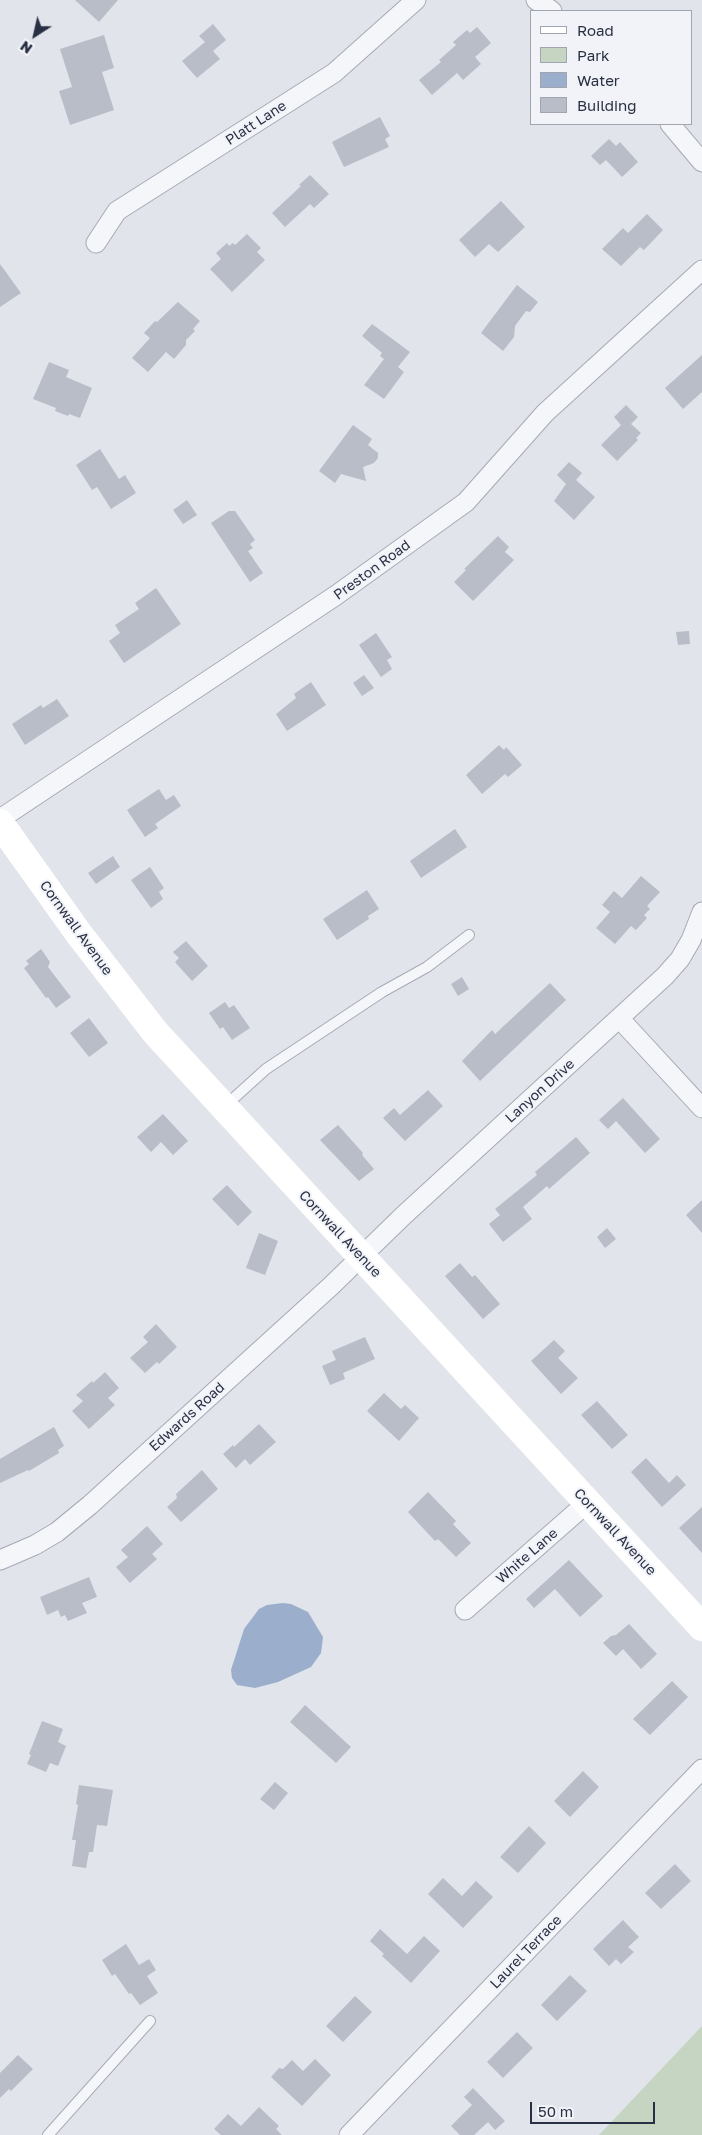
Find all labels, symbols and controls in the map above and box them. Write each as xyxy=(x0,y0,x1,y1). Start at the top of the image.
north arrow xyxy=(10,10,60,60)
legend xyxy=(530,10,692,125)
text: Road xyxy=(577,21,614,39)
text: N xyxy=(17,38,35,58)
text: Park xyxy=(577,46,609,64)
text: Water xyxy=(577,71,620,89)
text: Building xyxy=(577,96,637,114)
street label: Platt Lane xyxy=(223,97,289,149)
street label: Preston Road xyxy=(330,537,414,603)
street label: Cornwall Avenue xyxy=(36,877,116,979)
street label: Lanyon Drive xyxy=(502,1056,578,1126)
street label: Cornwall Avenue xyxy=(295,1187,385,1281)
street label: Edwards Road xyxy=(146,1379,228,1455)
street label: Cornwall Avenue xyxy=(570,1485,660,1579)
street label: White Lane xyxy=(493,1525,561,1587)
street label: Laurel Terrace xyxy=(487,1912,565,1992)
scale bar xyxy=(532,2092,657,2124)
text: 50 m xyxy=(538,2102,573,2120)

